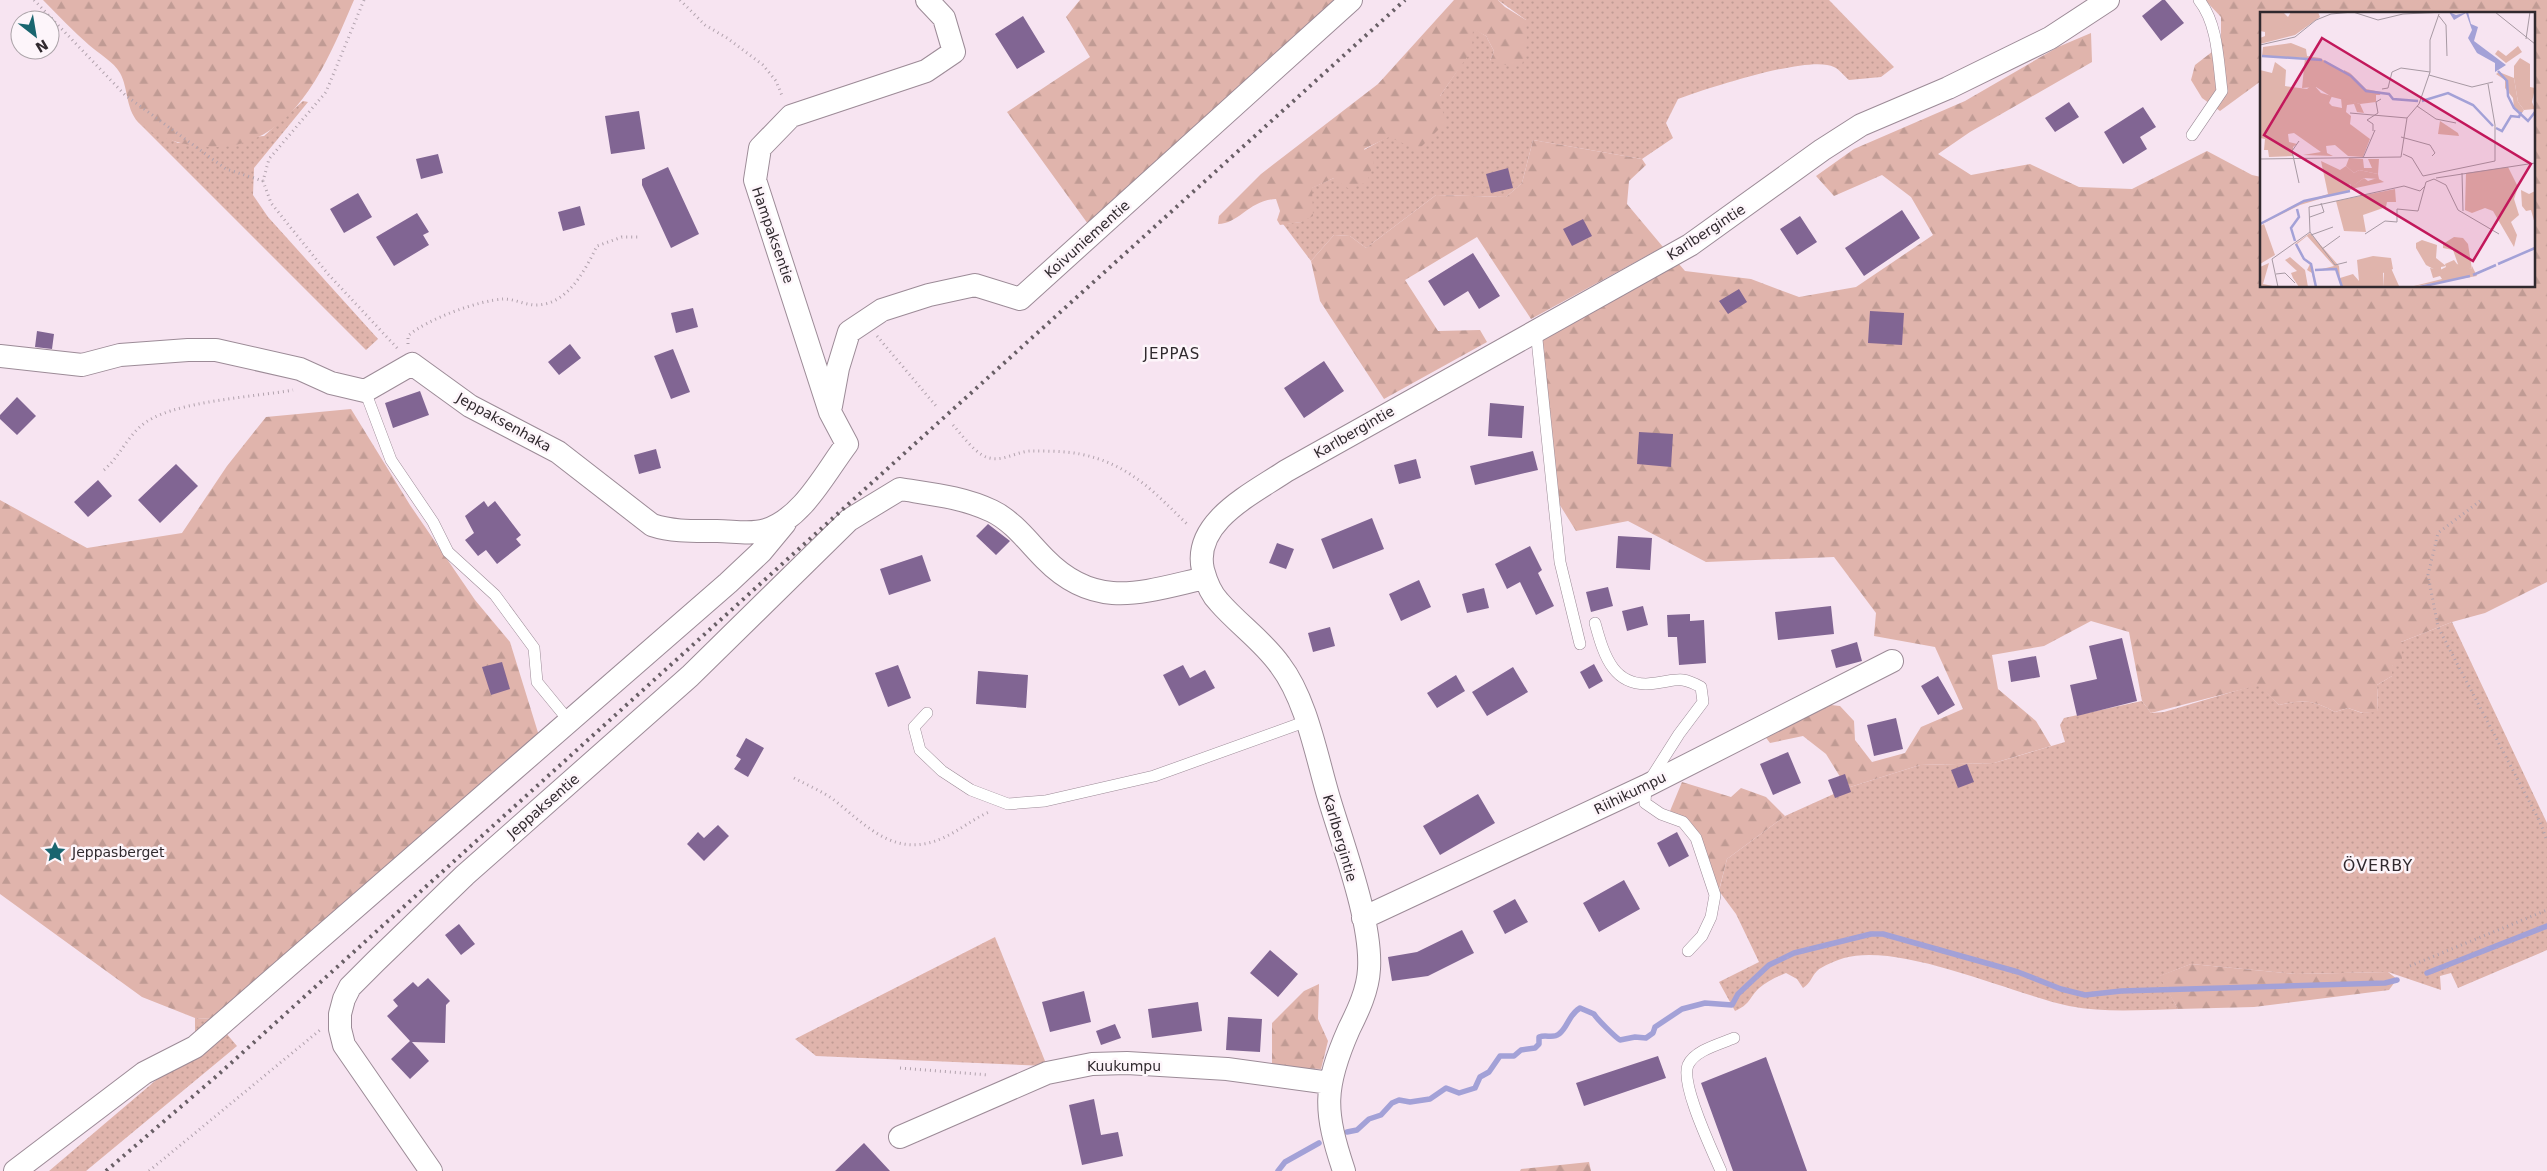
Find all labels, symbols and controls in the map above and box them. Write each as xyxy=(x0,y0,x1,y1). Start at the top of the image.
north arrow xyxy=(10,10,60,60)
inset map xyxy=(2260,12,2534,288)
text: N xyxy=(33,36,51,56)
street label: Hampaksentie xyxy=(749,185,797,285)
street label: Koivuniementie xyxy=(1041,197,1133,281)
street label: Karlbergintie xyxy=(1664,201,1748,263)
district label: JEPPAS xyxy=(1143,345,1200,363)
street label: Jeppaksenhaka xyxy=(453,389,554,455)
street label: Karlbergintie xyxy=(1311,403,1397,461)
street label: Riihikumpu xyxy=(1591,769,1669,817)
street label: Jeppaksentie xyxy=(503,770,582,842)
street label: Karlbergintie xyxy=(1320,793,1360,883)
place icon: Jeppasberget xyxy=(42,839,68,865)
place label: Jeppasberget xyxy=(71,844,165,860)
district label: ÖVERBY xyxy=(2343,856,2413,875)
street label: Kuukumpu xyxy=(1087,1058,1161,1074)

